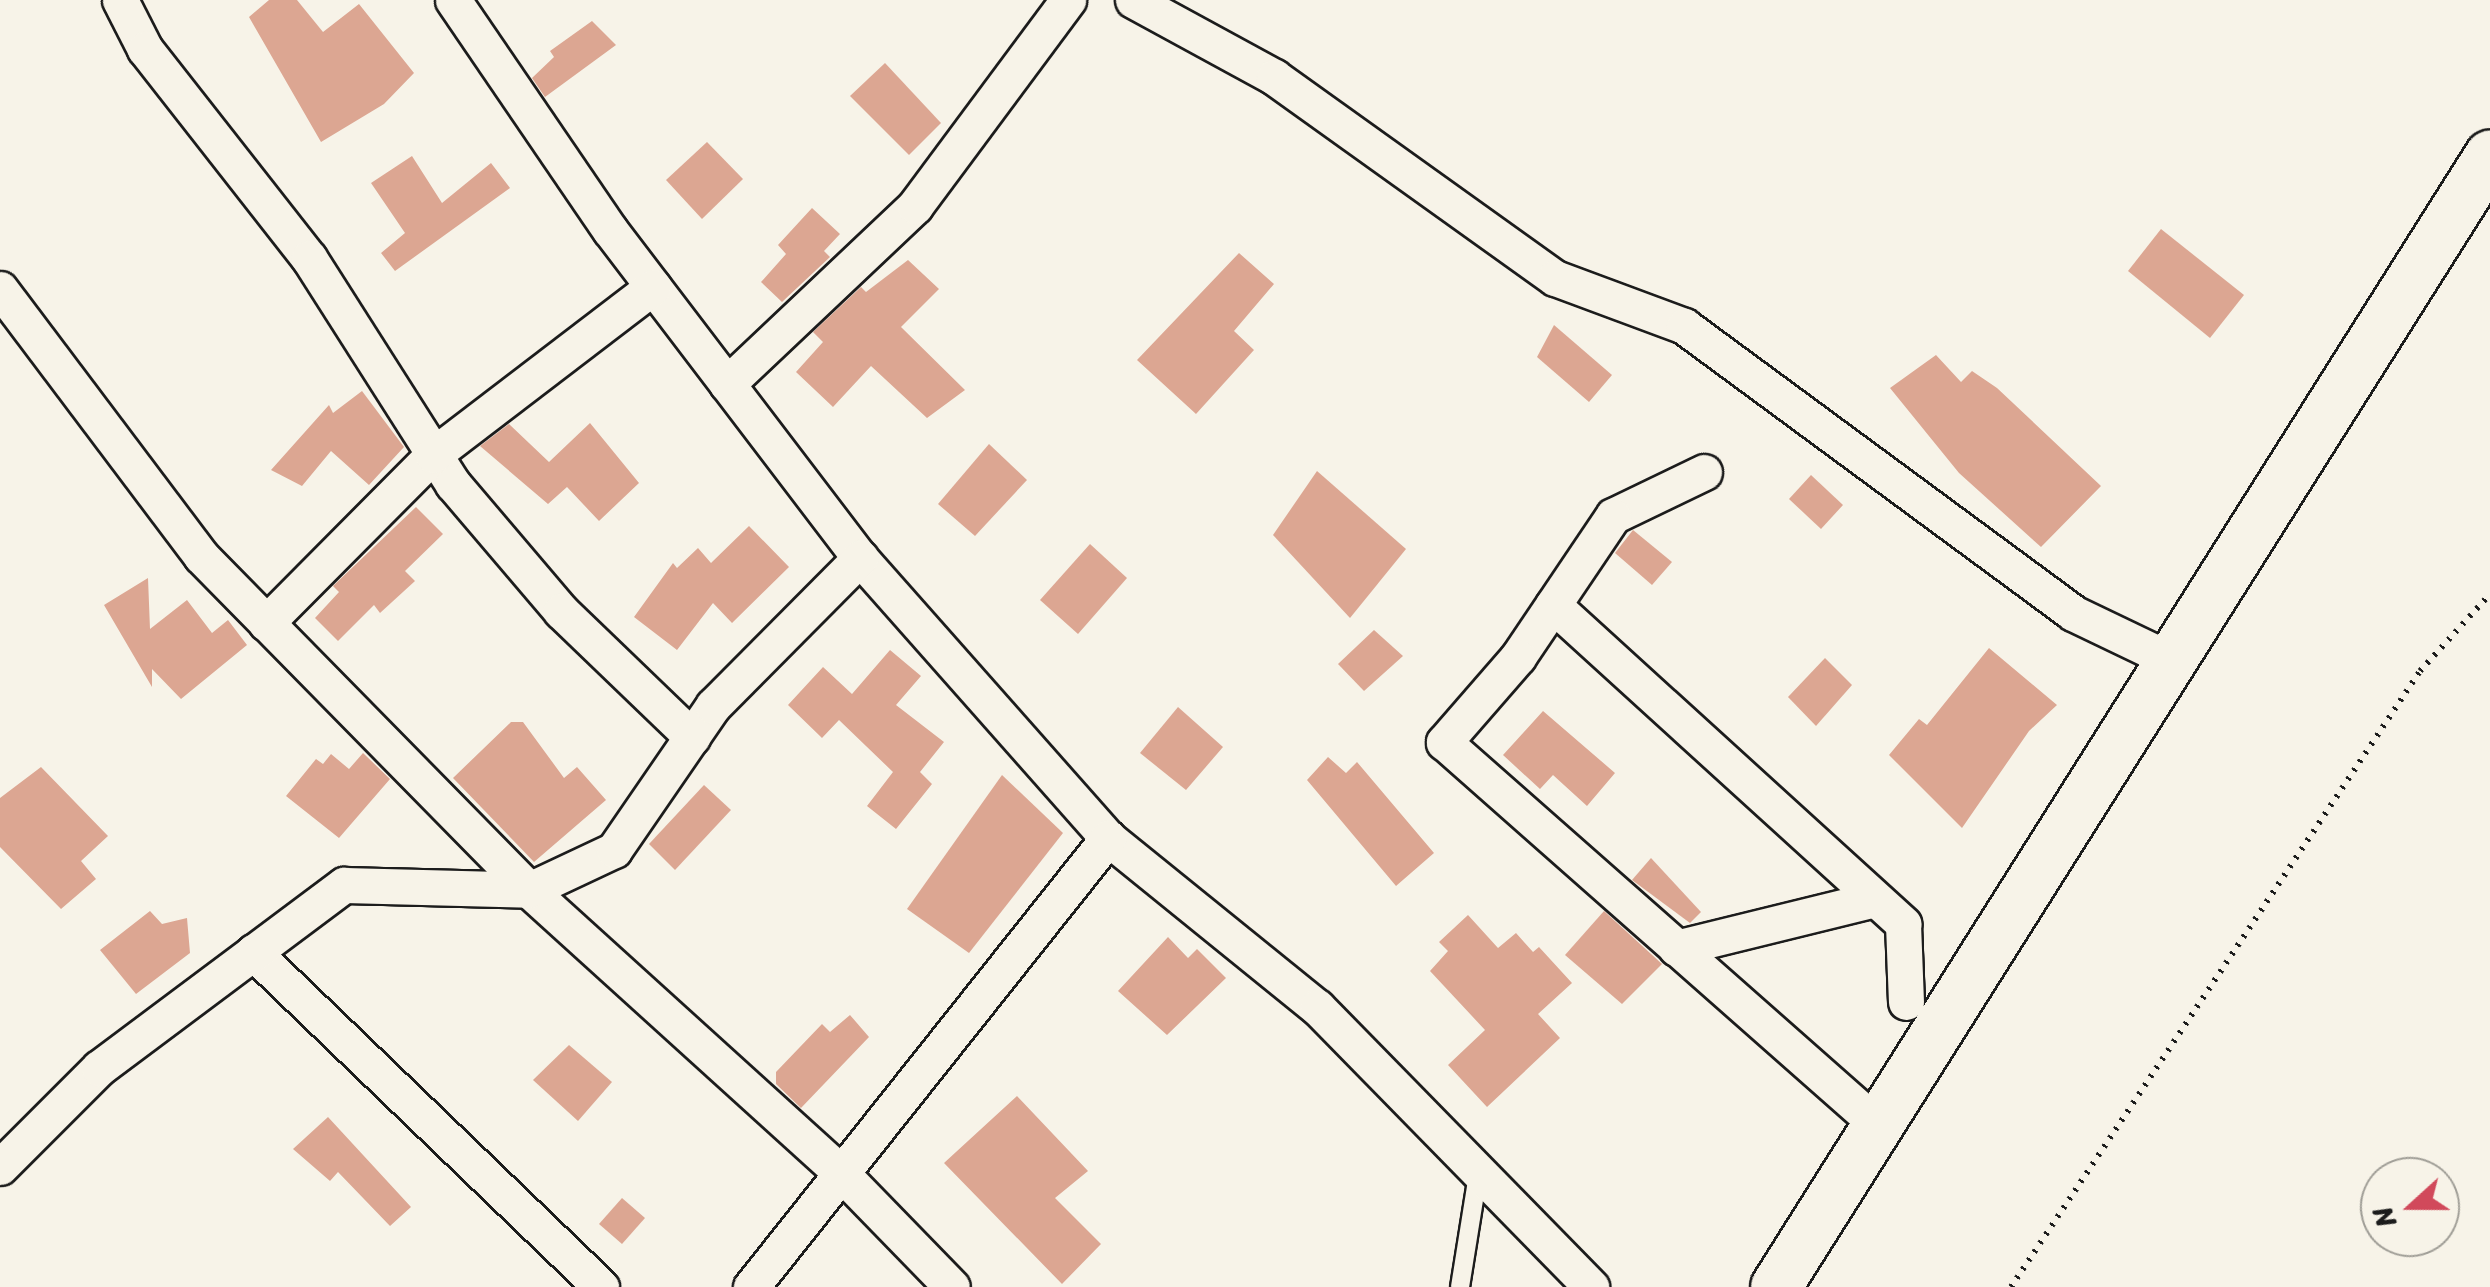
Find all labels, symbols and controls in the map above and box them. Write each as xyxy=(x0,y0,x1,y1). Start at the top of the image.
north arrow xyxy=(2360,1157,2460,1257)
text: N xyxy=(2357,1199,2410,1235)

